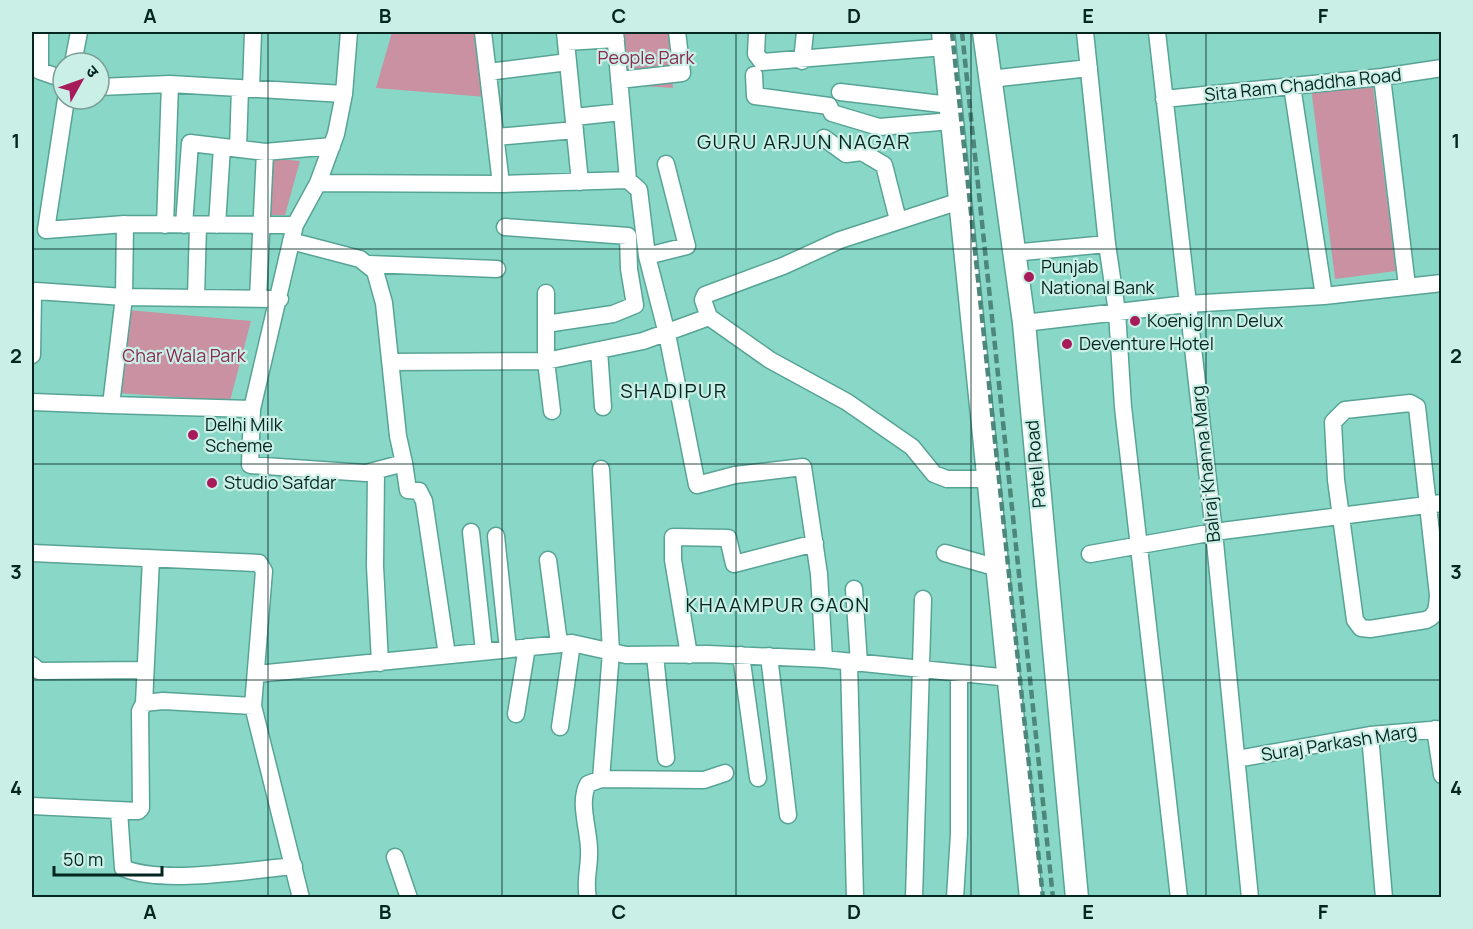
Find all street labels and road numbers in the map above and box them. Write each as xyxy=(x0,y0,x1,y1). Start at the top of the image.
street label: Sita Ram Chaddha Road xyxy=(1203,62,1403,106)
street label: Balraj Khanna Marg xyxy=(1185,384,1225,544)
street label: Patel Road xyxy=(1019,419,1051,509)
street label: Suraj Parkash Marg xyxy=(1259,718,1419,766)

